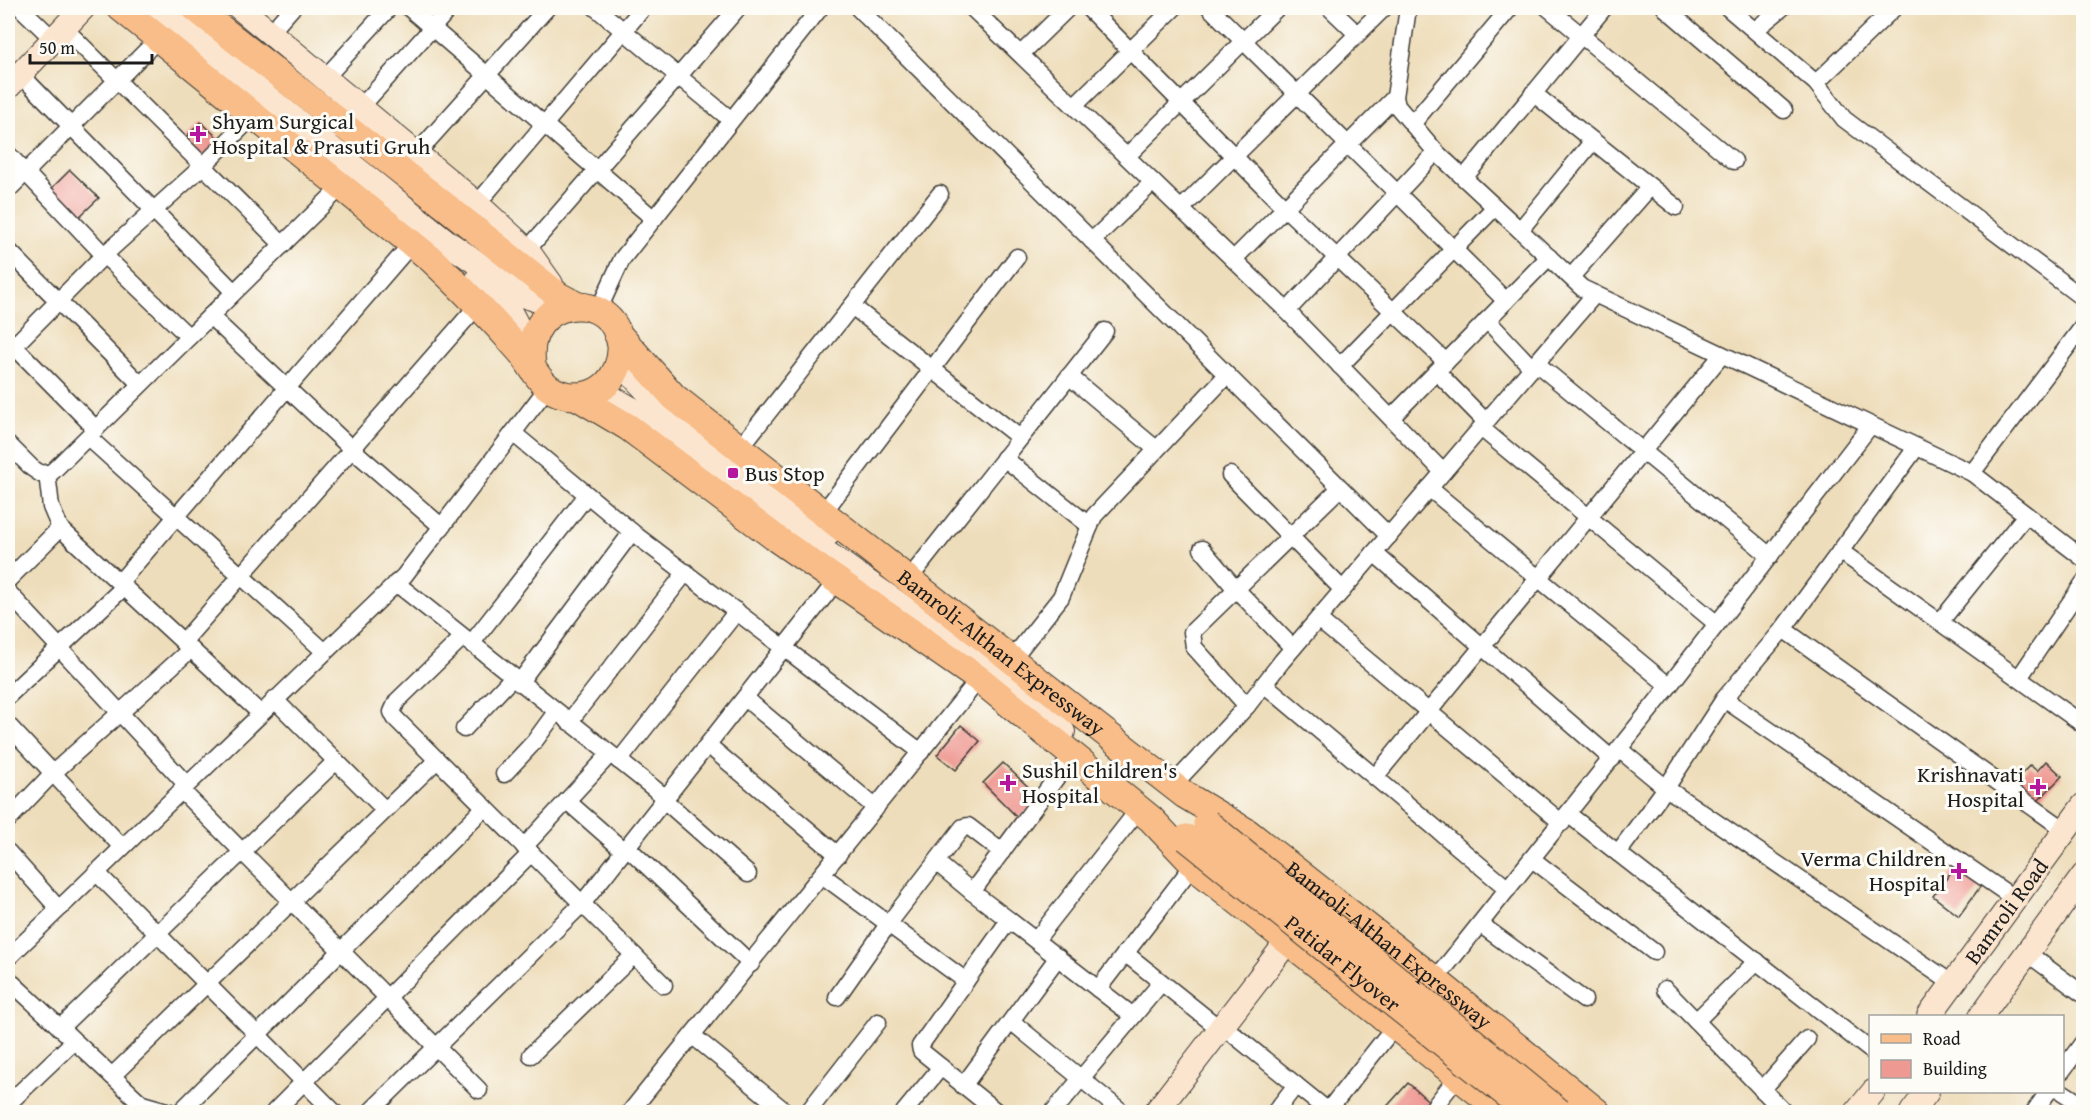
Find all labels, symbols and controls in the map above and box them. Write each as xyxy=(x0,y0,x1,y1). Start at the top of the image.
scale bar xyxy=(30,27,152,65)
text: 50 m xyxy=(39,34,75,61)
place label: Shyam Surgical Hospital & Prasuti Gruh xyxy=(212,105,431,162)
marker: Shyam Surgical Hospital & Prasuti Gruh xyxy=(189,125,207,143)
place label: Bus Stop xyxy=(745,457,825,489)
marker: Bus Stop xyxy=(726,466,740,480)
street label: Bamroli-Althan Expressway xyxy=(891,561,1112,743)
place label: Sushil Children's Hospital xyxy=(1022,754,1177,811)
place label: Krishnavati Hospital xyxy=(1917,758,2024,815)
marker: Sushil Children's Hospital xyxy=(999,774,1017,792)
marker: Krishnavati Hospital xyxy=(2029,778,2047,796)
place label: Verma Children Hospital xyxy=(1800,842,1947,899)
street label: Bamroli Road xyxy=(1956,852,2056,971)
street label: Bamroli-Althan Expressway xyxy=(1279,853,1499,1037)
marker: Verma Children Hospital xyxy=(1950,862,1968,880)
street label: Patidar Flyover xyxy=(1278,907,1408,1019)
legend xyxy=(1869,1015,2064,1093)
text: Road xyxy=(1923,1025,1961,1052)
text: Building xyxy=(1923,1055,1987,1082)

